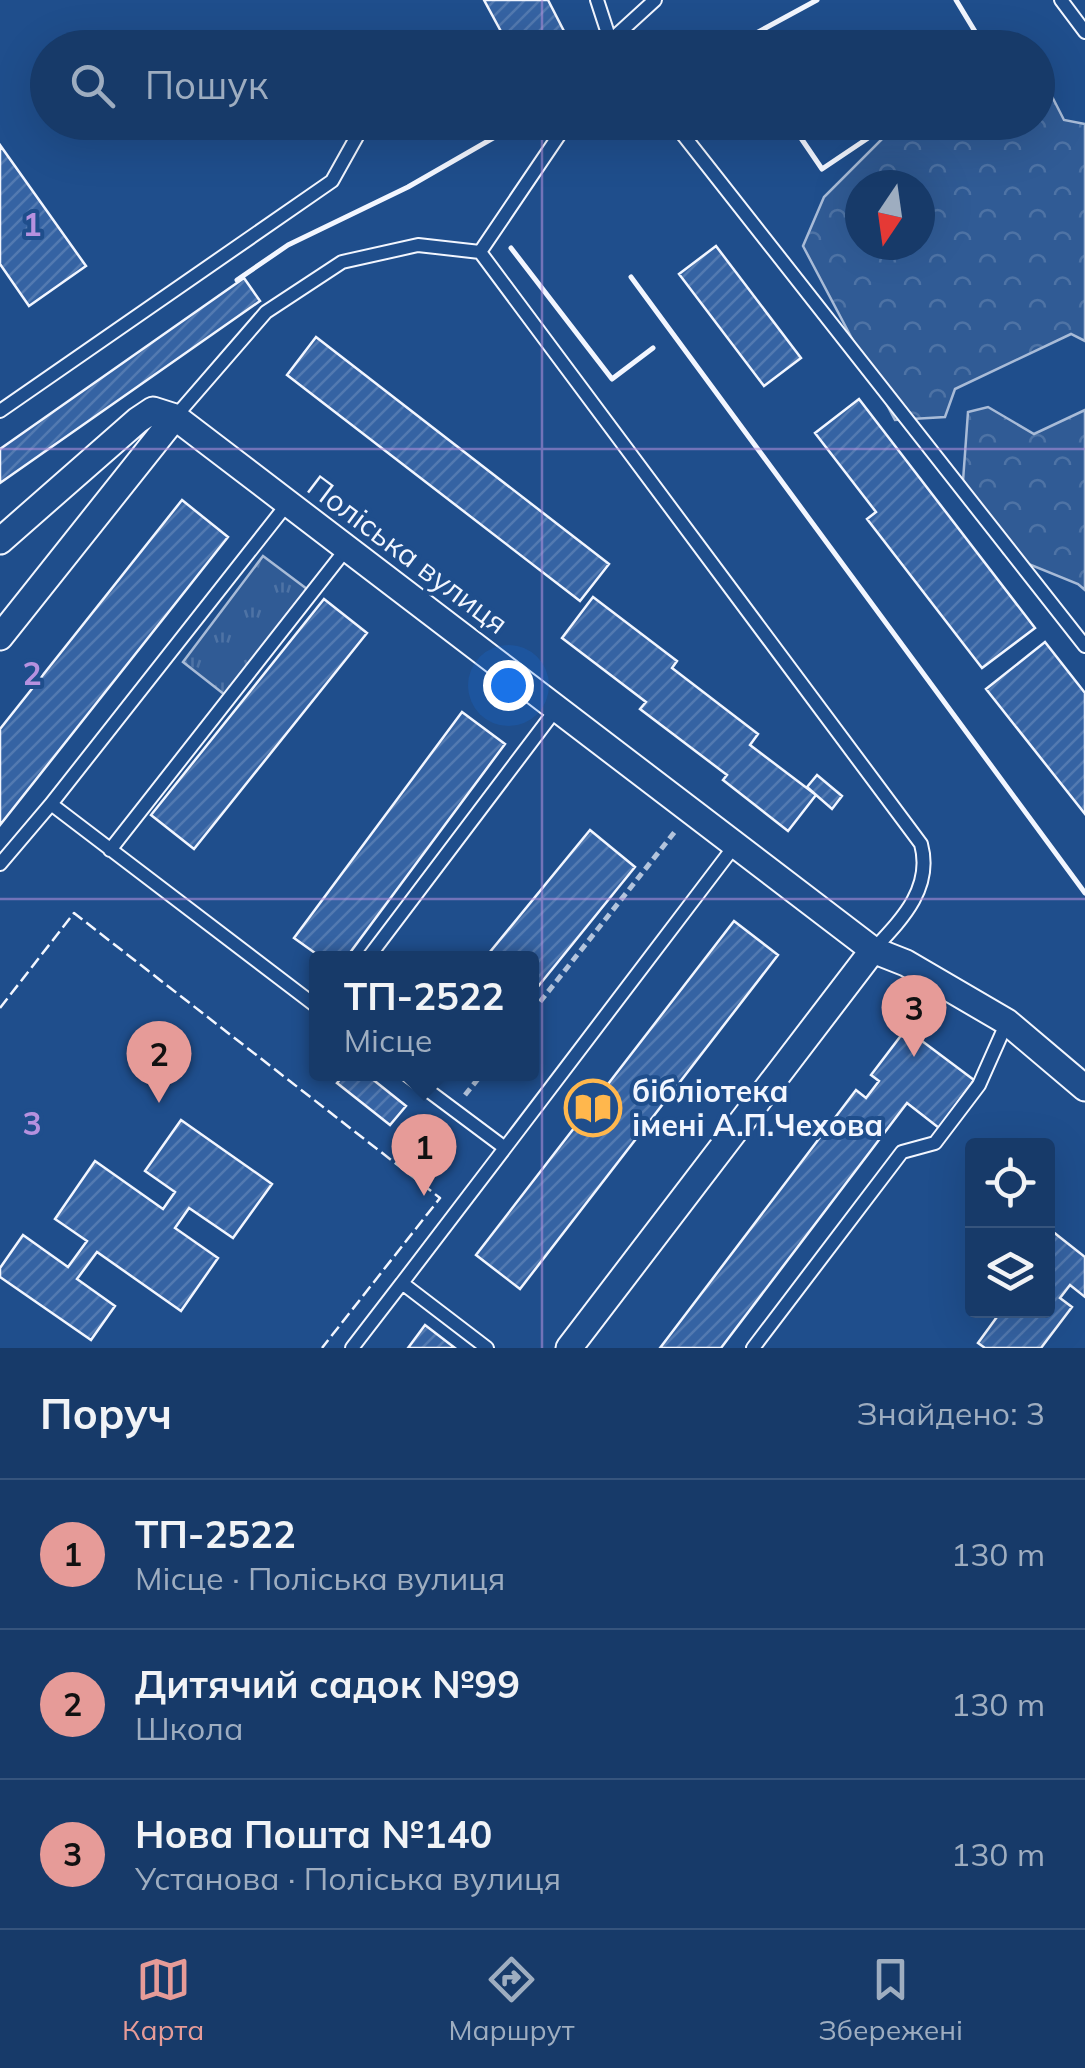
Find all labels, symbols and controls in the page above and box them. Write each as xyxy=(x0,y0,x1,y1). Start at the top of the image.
search box xyxy=(30,30,1055,140)
icon: search xyxy=(65,58,120,113)
text: Пошук xyxy=(145,61,268,109)
north arrow xyxy=(845,170,935,260)
text: 1 xyxy=(22,204,42,244)
street label: Поліська вулиця xyxy=(300,466,516,642)
text: 2 xyxy=(22,653,42,693)
your location xyxy=(483,660,534,711)
popup xyxy=(309,951,539,1081)
text: ТП-2522 xyxy=(344,972,504,1020)
pin: 3 xyxy=(882,974,946,1057)
pin: 2 xyxy=(126,1020,192,1103)
text: Місце xyxy=(344,1020,432,1060)
place label: бібліотека імені А.П.Чехова xyxy=(632,1072,883,1144)
library icon: бібліотека імені А.П.Чехова xyxy=(563,1078,623,1138)
text: 3 xyxy=(22,1103,42,1143)
pin: 1 xyxy=(392,1114,456,1196)
map controls xyxy=(965,1138,1055,1318)
button: locate xyxy=(965,1138,1055,1228)
button: layers xyxy=(965,1228,1055,1318)
text: Поруч xyxy=(40,1387,172,1440)
text: Знайдено: 3 xyxy=(857,1393,1045,1433)
text: ТП-2522 xyxy=(135,1510,296,1558)
text: 1 xyxy=(63,1534,82,1574)
text: 130 m xyxy=(951,1534,1045,1574)
text: Місце · Поліська вулиця xyxy=(135,1558,505,1598)
text: Дитячий садок №99 xyxy=(135,1660,520,1708)
text: 2 xyxy=(63,1684,82,1724)
text: 130 m xyxy=(951,1684,1045,1724)
text: Школа xyxy=(135,1708,243,1748)
text: Нова Пошта №140 xyxy=(135,1810,492,1858)
text: 3 xyxy=(63,1834,82,1874)
text: 130 m xyxy=(951,1834,1045,1874)
text: Установа · Поліська вулиця xyxy=(135,1858,561,1898)
tab: Карта xyxy=(122,1952,204,2047)
tab: Маршрут xyxy=(448,1952,574,2047)
tab: Збережені xyxy=(818,1952,963,2047)

